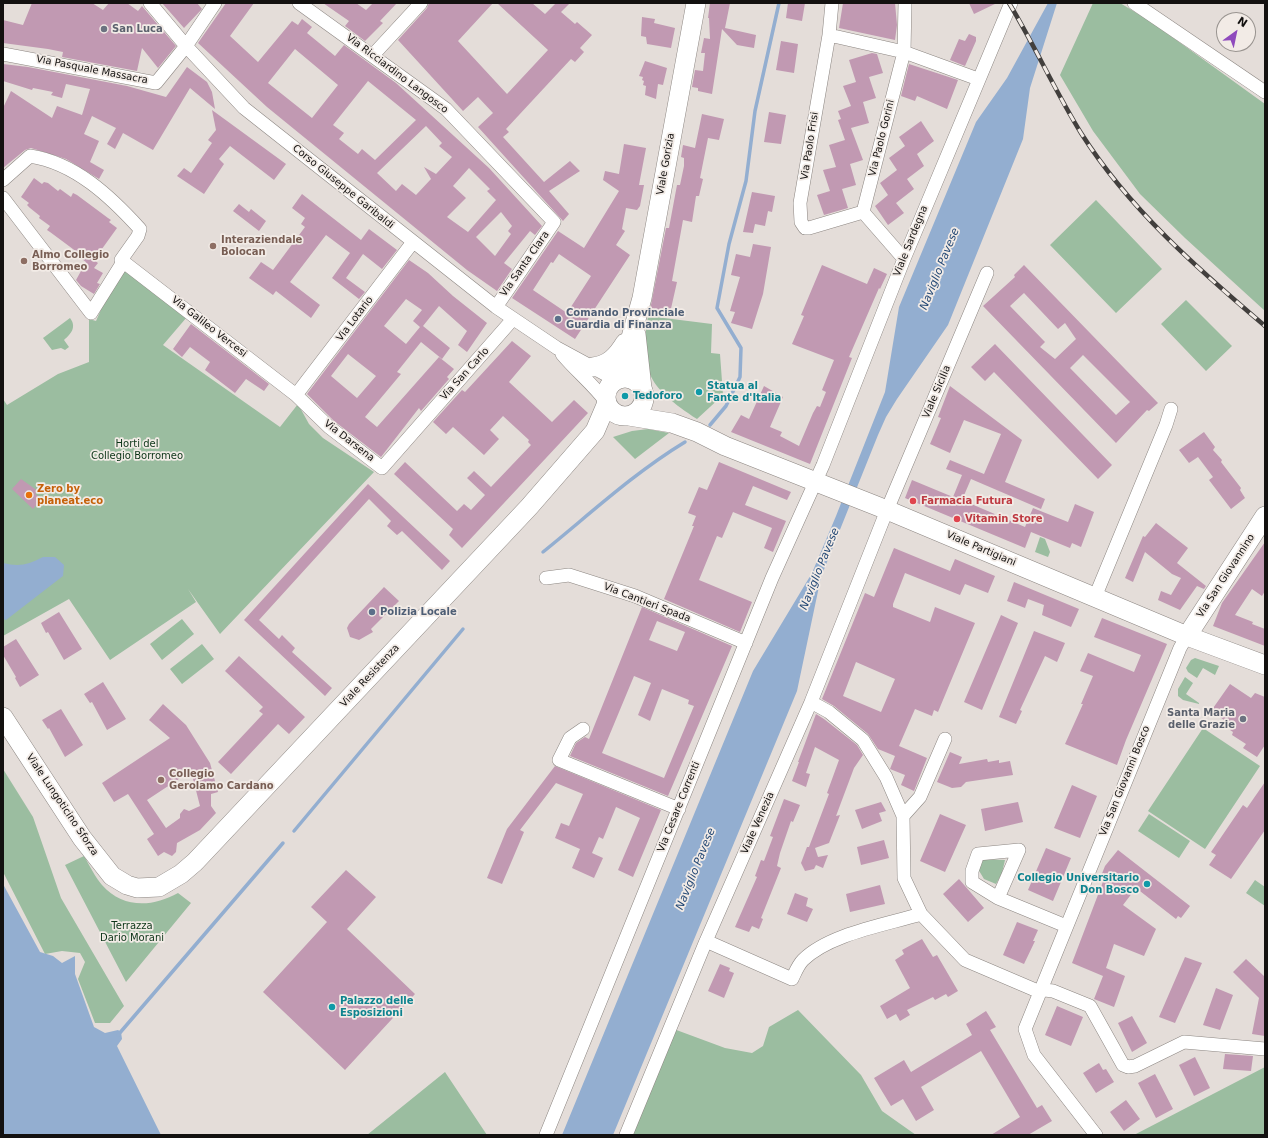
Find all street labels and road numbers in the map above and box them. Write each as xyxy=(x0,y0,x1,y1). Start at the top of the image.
street label: Via Ricciardino Langosco xyxy=(344,32,450,116)
street label: Via Pasquale Massacra xyxy=(35,53,149,87)
street label: Via Paolo Gorini xyxy=(867,98,897,178)
street label: Via Paolo Frisi xyxy=(799,111,821,181)
street label: Viale Gorizia xyxy=(655,132,677,196)
street label: Corso Giuseppe Garibaldi xyxy=(290,142,396,232)
street label: Viale Sardegna xyxy=(891,204,931,278)
street label: Via Santa Clara xyxy=(498,229,552,299)
street label: Via Galileo Vercesi xyxy=(169,294,249,360)
street label: Via Lotario xyxy=(334,294,376,344)
street label: Via San Carlo xyxy=(438,345,492,403)
street label: Viale Sicilia xyxy=(920,364,954,420)
street label: Via Darsena xyxy=(321,418,377,464)
street label: Viale Partigiani xyxy=(944,529,1018,569)
street label: Via San Giovannino xyxy=(1194,532,1258,620)
street label: Via Cantieri Spada xyxy=(602,581,692,625)
street label: Viale Resistenza xyxy=(338,642,402,710)
street label: Via San Giovanni Bosco xyxy=(1097,724,1153,838)
street label: Viale Lungoticino Sforza xyxy=(23,752,101,858)
street label: Via Cesare Correnti xyxy=(655,760,703,854)
street label: Viale Venezia xyxy=(739,790,777,856)

